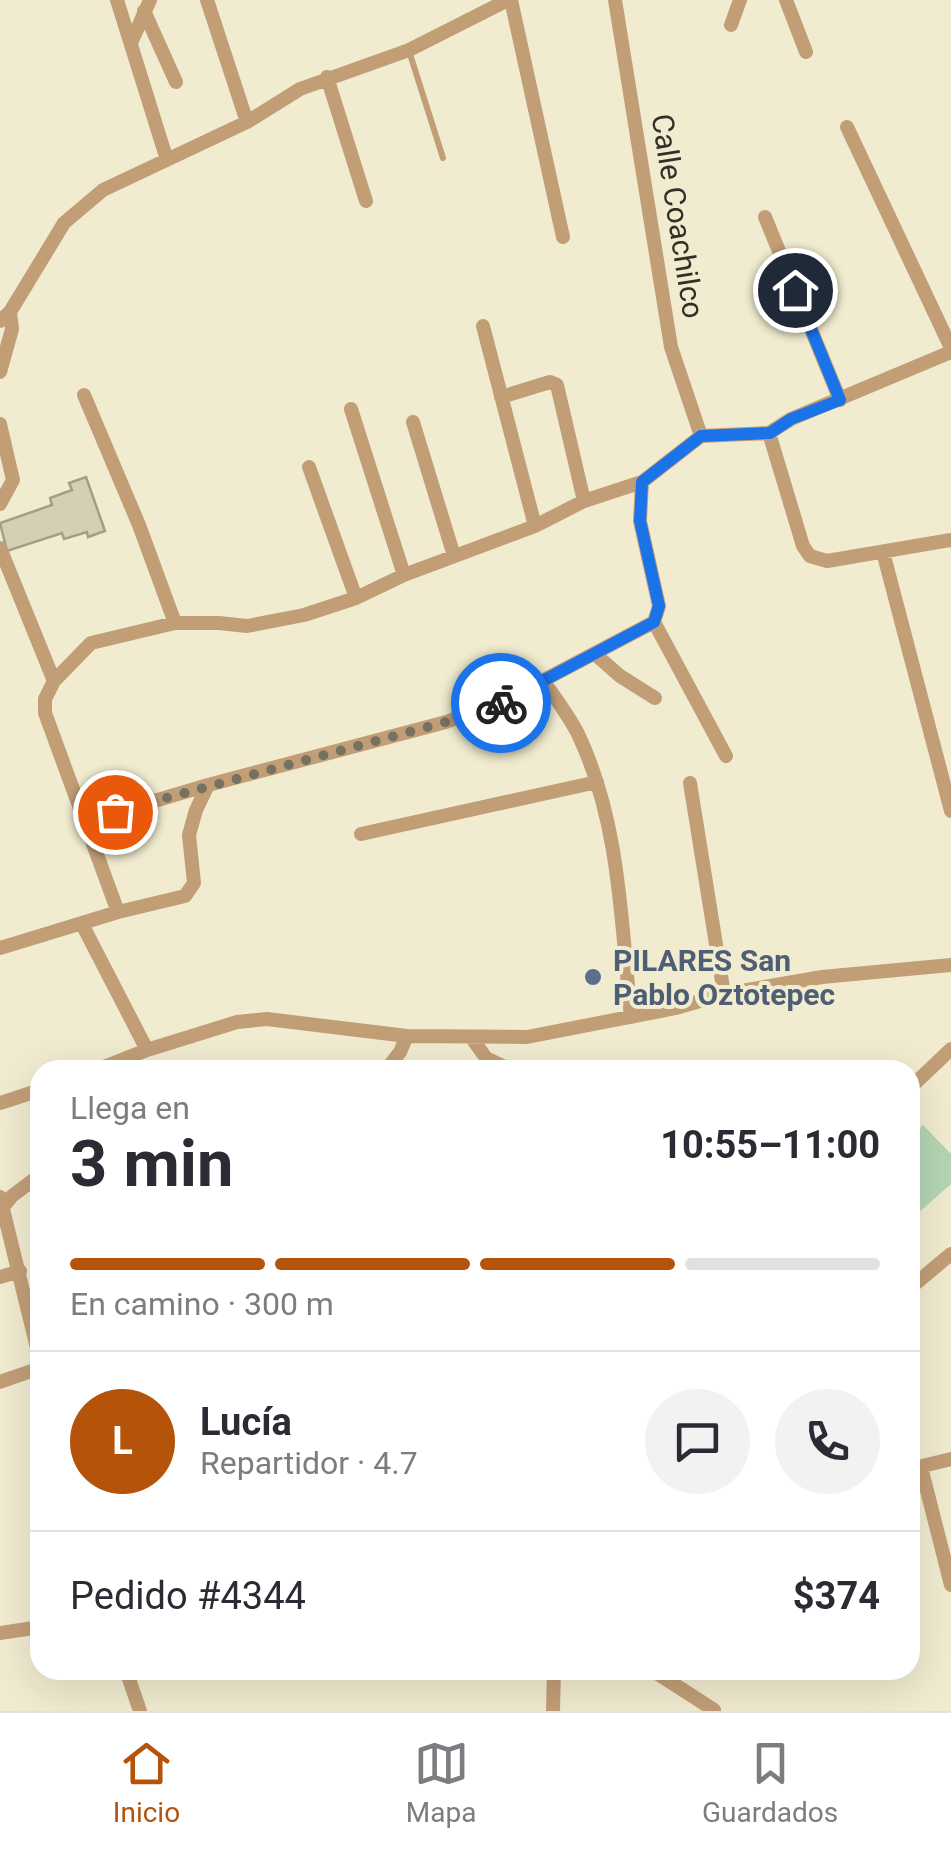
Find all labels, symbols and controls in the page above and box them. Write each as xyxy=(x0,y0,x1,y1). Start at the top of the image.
street label: Calle Coachilco xyxy=(645,111,711,321)
pin xyxy=(753,248,838,333)
icon: home xyxy=(768,263,823,318)
courier xyxy=(451,653,551,753)
icon: bike xyxy=(474,676,529,731)
pin xyxy=(73,770,158,855)
icon: bag xyxy=(88,785,143,840)
place label: PILARES San Pablo Oztotepec xyxy=(613,943,835,1012)
marker: PILARES San Pablo Oztotepec xyxy=(582,966,604,988)
text: Llega en xyxy=(70,1089,190,1127)
text: 10:55–11:00 xyxy=(660,1123,880,1167)
text: 3 min xyxy=(70,1126,233,1202)
text: En camino · 300 m xyxy=(70,1285,334,1323)
button: chat xyxy=(645,1389,750,1494)
button: phone xyxy=(775,1389,880,1494)
text: Lucía xyxy=(200,1400,292,1444)
text: L xyxy=(112,1419,133,1463)
text: Repartidor · 4.7 xyxy=(200,1444,418,1482)
text: Pedido #4344 xyxy=(70,1574,306,1618)
text: $374 xyxy=(793,1574,880,1618)
tab: Inicio xyxy=(113,1736,180,1829)
tab: Mapa xyxy=(406,1736,476,1829)
tab: Guardados xyxy=(702,1736,838,1829)

